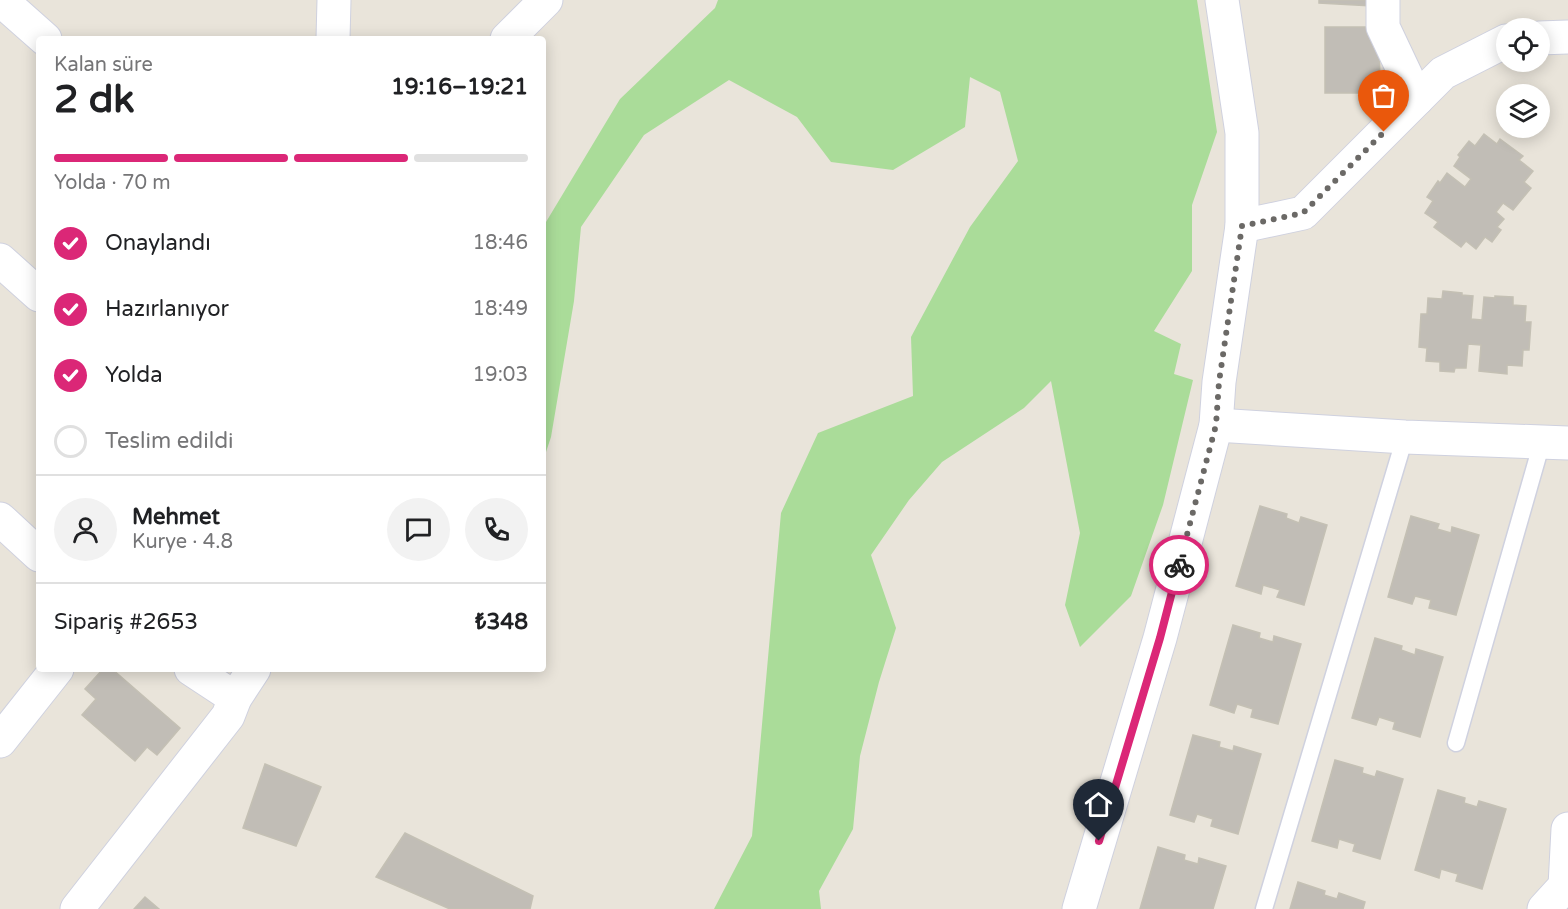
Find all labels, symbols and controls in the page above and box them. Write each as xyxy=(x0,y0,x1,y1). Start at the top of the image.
map controls xyxy=(1496,18,1550,138)
button: locate xyxy=(1496,18,1550,72)
text: Kalan süre xyxy=(54,53,153,77)
pin xyxy=(1358,70,1409,132)
text: 19:16–19:21 xyxy=(391,74,528,100)
text: 2 dk xyxy=(54,76,135,123)
icon: bag xyxy=(1367,79,1400,112)
button: layers xyxy=(1496,84,1550,138)
text: Yolda · 70 m xyxy=(54,171,171,195)
icon: check xyxy=(54,227,87,260)
text: Onaylandı xyxy=(105,230,211,256)
text: 18:46 xyxy=(473,231,528,255)
icon: check xyxy=(54,293,87,326)
text: Hazırlanıyor xyxy=(105,296,229,322)
text: 18:49 xyxy=(473,297,528,321)
icon: check xyxy=(54,359,87,392)
text: Yolda xyxy=(105,362,163,388)
text: 19:03 xyxy=(473,363,528,387)
text: Teslim edildi xyxy=(105,428,234,454)
button: person xyxy=(54,498,117,561)
button: chat xyxy=(387,498,450,561)
button: phone xyxy=(465,498,528,561)
text: Mehmet xyxy=(132,504,220,530)
text: Kurye · 4.8 xyxy=(132,530,233,554)
courier xyxy=(1149,535,1209,595)
icon: bike xyxy=(1163,549,1196,582)
text: Sipariş #2653 xyxy=(54,609,198,635)
text: ₺348 xyxy=(475,609,528,635)
pin xyxy=(1073,779,1124,841)
icon: home xyxy=(1082,788,1115,821)

